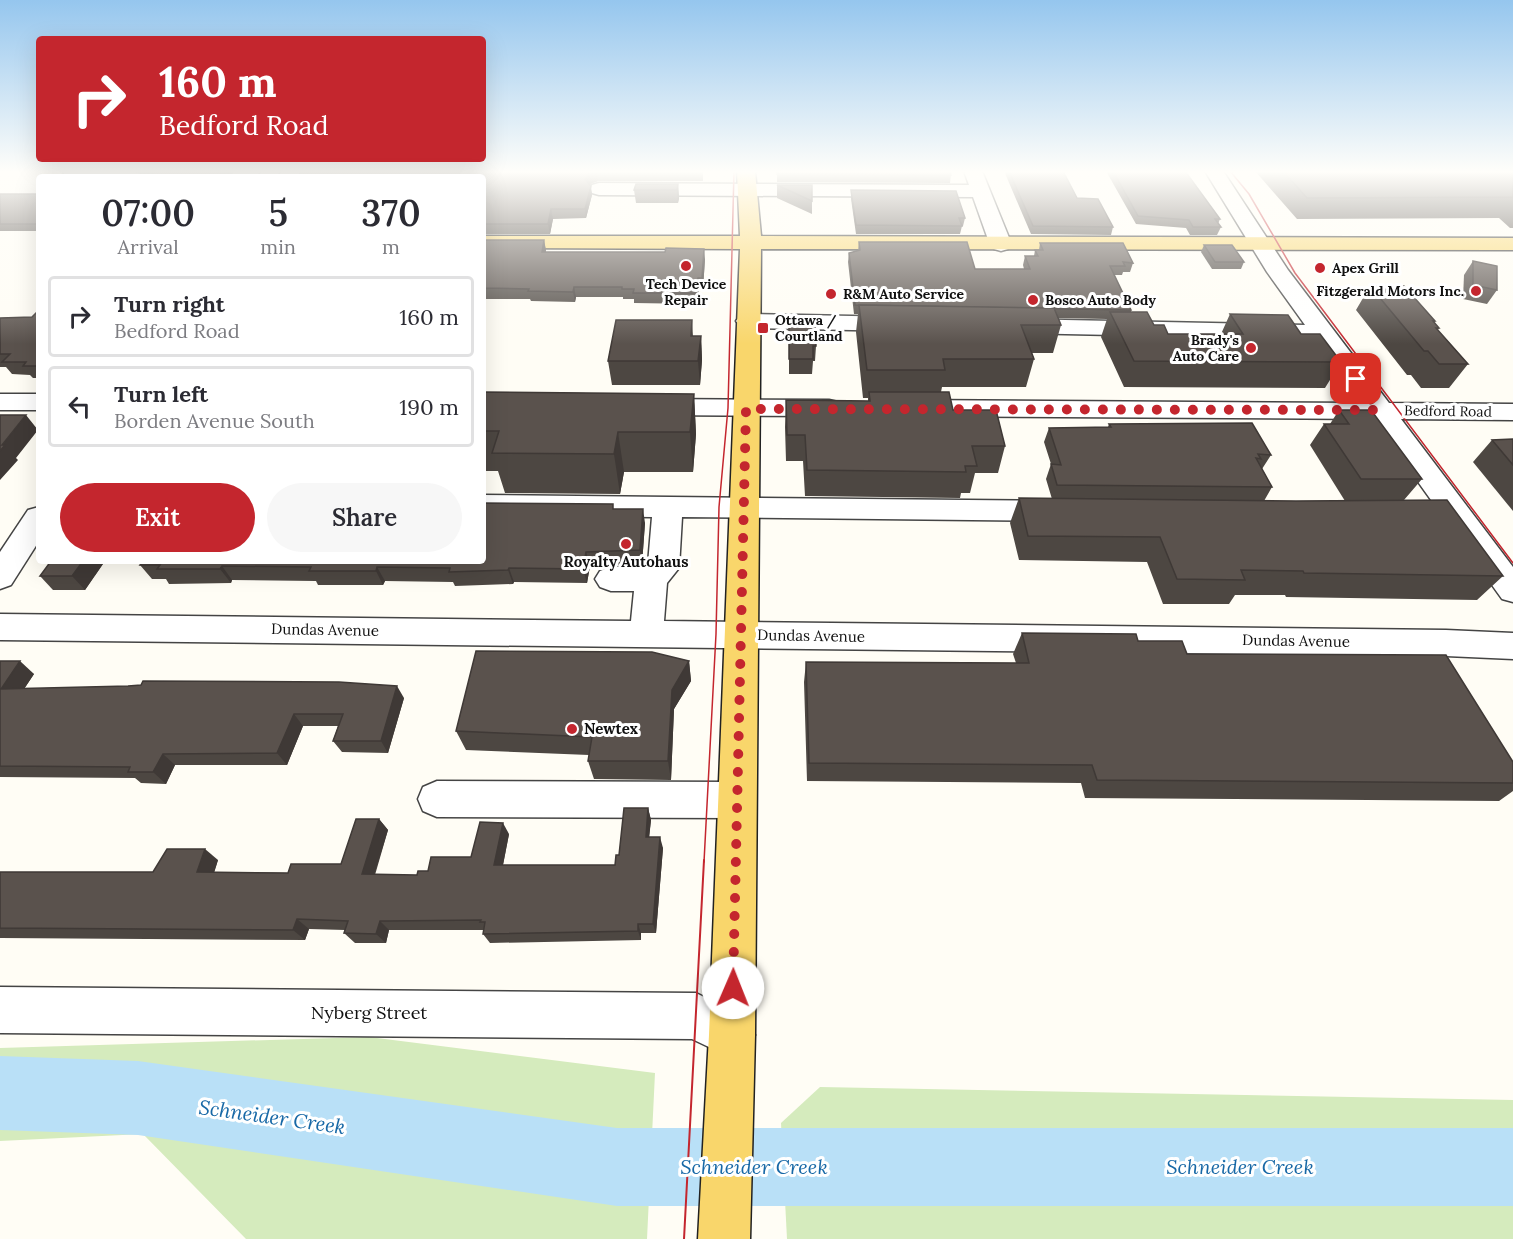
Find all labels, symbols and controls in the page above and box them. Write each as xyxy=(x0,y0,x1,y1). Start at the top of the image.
text: 160 m xyxy=(159,55,277,109)
icon: right xyxy=(60,60,138,138)
text: Bedford Road xyxy=(159,108,329,142)
text: 07:00 xyxy=(101,190,195,236)
text: 5 xyxy=(268,190,288,236)
text: 370 xyxy=(361,190,421,236)
text: Arrival xyxy=(118,234,179,259)
text: min xyxy=(260,234,296,259)
text: m xyxy=(382,234,400,259)
marker: Tech Device Repair xyxy=(679,259,693,273)
place label: Apex Grill xyxy=(1332,259,1400,277)
marker: Apex Grill xyxy=(1313,261,1327,275)
place label: Tech Device Repair xyxy=(646,275,727,309)
place label: Fitzgerald Motors Inc. xyxy=(1316,282,1464,300)
marker: Fitzgerald Motors Inc. xyxy=(1469,284,1483,298)
place label: R&M Auto Service xyxy=(843,285,965,303)
marker: R&M Auto Service xyxy=(824,287,838,301)
text: Turn right xyxy=(114,290,225,318)
place label: Bosco Auto Body xyxy=(1045,291,1156,309)
marker: Bosco Auto Body xyxy=(1026,293,1040,307)
icon: right xyxy=(63,300,96,333)
text: 160 m xyxy=(399,303,459,331)
place label: Ottawa / Courtland xyxy=(775,311,843,345)
text: Bedford Road xyxy=(114,318,240,343)
marker: Ottawa / Courtland xyxy=(756,321,770,335)
place label: Brady's Auto Care xyxy=(1173,331,1239,365)
marker: Brady's Auto Care xyxy=(1244,341,1258,355)
pin xyxy=(1330,353,1381,404)
icon: arrive xyxy=(1339,362,1372,395)
text: Turn left xyxy=(114,380,208,408)
icon: left xyxy=(63,390,96,423)
text: 190 m xyxy=(399,393,459,421)
street label: Bedford Road xyxy=(1404,401,1492,421)
text: Borden Avenue South xyxy=(114,408,315,433)
button: Exit xyxy=(60,483,255,552)
button: Share xyxy=(267,483,462,552)
marker: Royalty Autohaus xyxy=(619,537,633,551)
place label: Royalty Autohaus xyxy=(564,552,688,571)
street label: Dundas Avenue xyxy=(271,619,379,640)
street label: Dundas Avenue xyxy=(757,625,865,646)
street label: Dundas Avenue xyxy=(1242,630,1350,651)
place label: Newtex xyxy=(584,719,638,738)
marker: Newtex xyxy=(565,722,579,736)
position arrow xyxy=(701,956,765,1020)
street label: Nyberg Street xyxy=(311,1001,427,1024)
water label: Schneider Creek xyxy=(197,1094,347,1139)
water label: Schneider Creek xyxy=(680,1154,828,1179)
water label: Schneider Creek xyxy=(1166,1154,1314,1179)

